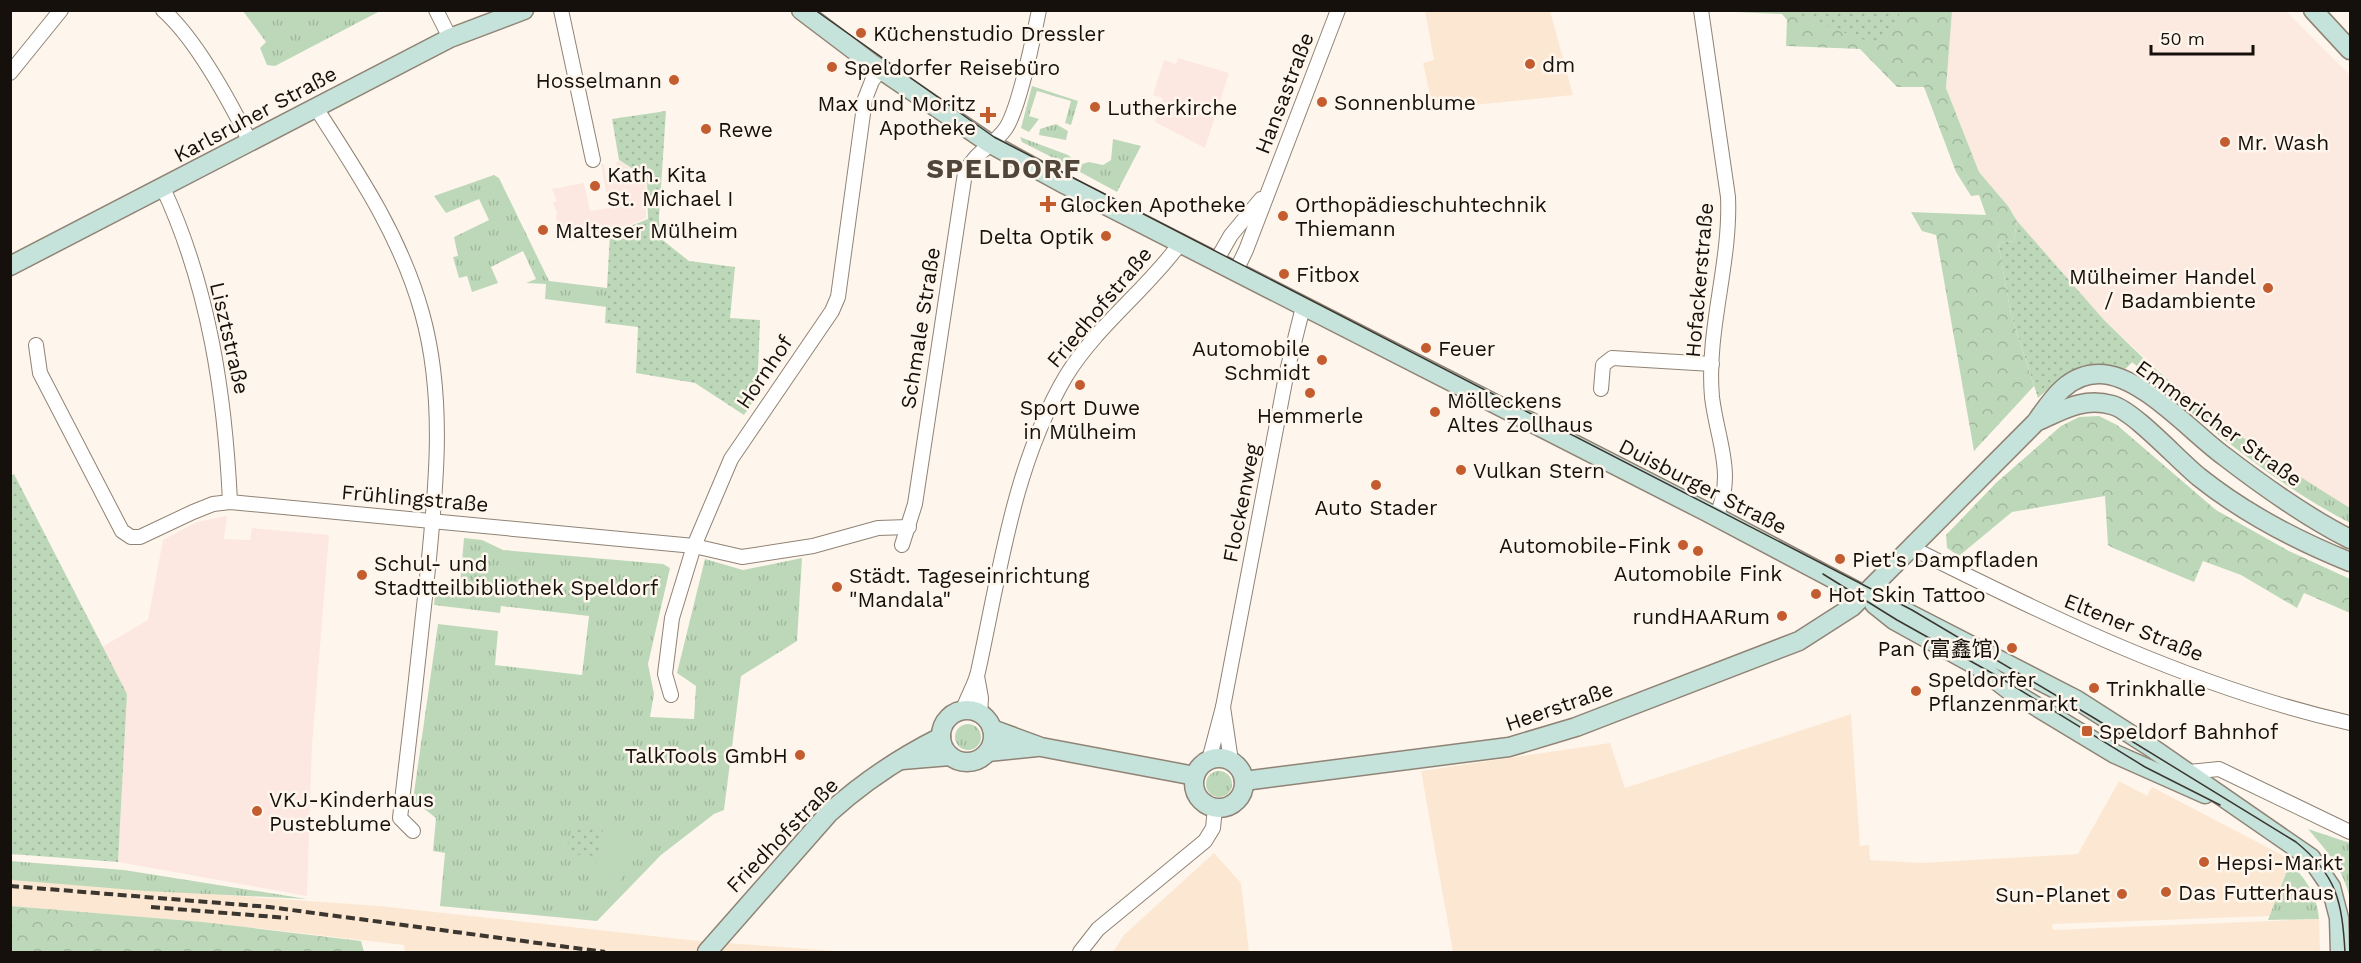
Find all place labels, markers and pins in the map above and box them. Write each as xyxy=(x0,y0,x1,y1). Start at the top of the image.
place label: Küchenstudio Dressler xyxy=(873,21,1105,46)
marker: Küchenstudio Dressler xyxy=(854,26,868,40)
place label: dm xyxy=(1542,52,1575,77)
place label: Speldorfer Reisebüro xyxy=(844,55,1060,80)
marker: dm xyxy=(1523,57,1537,71)
marker: Speldorfer Reisebüro xyxy=(825,60,839,74)
place label: Hosselmann xyxy=(536,68,662,93)
marker: Hosselmann xyxy=(667,73,681,87)
place label: Sonnenblume xyxy=(1334,90,1476,115)
place label: Max und Moritz Apotheke xyxy=(818,91,976,140)
place label: Lutherkirche xyxy=(1107,95,1237,120)
marker: Sonnenblume xyxy=(1315,95,1329,109)
marker: Lutherkirche xyxy=(1088,100,1102,114)
marker: Max und Moritz Apotheke xyxy=(981,108,995,122)
place label: Rewe xyxy=(718,117,773,142)
marker: Rewe xyxy=(699,122,713,136)
place label: Mr. Wash xyxy=(2237,130,2329,155)
marker: Mr. Wash xyxy=(2218,135,2232,149)
place label: Kath. Kita St. Michael I xyxy=(607,162,733,211)
marker: Kath. Kita St. Michael I xyxy=(588,179,602,193)
place label: Glocken Apotheke xyxy=(1060,192,1246,217)
place label: Orthopädieschuhtechnik Thiemann xyxy=(1295,192,1547,241)
marker: Glocken Apotheke xyxy=(1041,197,1055,211)
marker: Orthopädieschuhtechnik Thiemann xyxy=(1276,209,1290,223)
place label: Malteser Mülheim xyxy=(555,218,738,243)
marker: Malteser Mülheim xyxy=(536,223,550,237)
place label: Delta Optik xyxy=(979,224,1094,249)
marker: Delta Optik xyxy=(1099,229,1113,243)
place label: Fitbox xyxy=(1296,262,1360,287)
place label: Mülheimer Handel / Badambiente xyxy=(2069,264,2257,313)
marker: Fitbox xyxy=(1277,267,1291,281)
marker: Mülheimer Handel / Badambiente xyxy=(2261,281,2275,295)
place label: Automobile Schmidt xyxy=(1192,336,1310,385)
place label: Feuer xyxy=(1438,336,1496,361)
marker: Feuer xyxy=(1419,341,1433,355)
marker: Automobile Schmidt xyxy=(1315,353,1329,367)
marker: Sport Duwe in Mülheim xyxy=(1073,378,1087,392)
marker: Hemmerle xyxy=(1303,386,1317,400)
place label: Mölleckens Altes Zollhaus xyxy=(1447,388,1593,437)
place label: Sport Duwe in Mülheim xyxy=(1020,395,1140,444)
place label: Hemmerle xyxy=(1257,403,1363,428)
marker: Mölleckens Altes Zollhaus xyxy=(1428,405,1442,419)
place label: Vulkan Stern xyxy=(1473,458,1605,483)
marker: Vulkan Stern xyxy=(1454,463,1468,477)
marker: Auto Stader xyxy=(1369,478,1383,492)
place label: Auto Stader xyxy=(1314,495,1438,520)
place label: Automobile-Fink xyxy=(1499,533,1671,558)
marker: Automobile-Fink xyxy=(1676,538,1690,552)
marker: Automobile Fink xyxy=(1691,544,1705,558)
place label: Piet's Dampfladen xyxy=(1852,547,2039,572)
place label: Schul- und Stadtteilbibliothek Speldorf xyxy=(374,551,658,600)
marker: Piet's Dampfladen xyxy=(1833,552,1847,566)
place label: Automobile Fink xyxy=(1614,561,1782,586)
place label: Städt. Tageseinrichtung "Mandala" xyxy=(849,563,1090,612)
marker: Schul- und Stadtteilbibliothek Speldorf xyxy=(355,568,369,582)
marker: Städt. Tageseinrichtung "Mandala" xyxy=(830,580,844,594)
place label: Hot Skin Tattoo xyxy=(1828,582,1986,607)
marker: Hot Skin Tattoo xyxy=(1809,587,1823,601)
place label: rundHAARum xyxy=(1633,604,1770,629)
marker: rundHAARum xyxy=(1775,609,1789,623)
place label: Pan (富鑫馆) xyxy=(1877,636,2000,661)
marker: Pan (富鑫馆) xyxy=(2005,641,2019,655)
place label: Speldorfer Pflanzenmarkt xyxy=(1928,667,2078,716)
place label: Trinkhalle xyxy=(2106,676,2206,701)
marker: Trinkhalle xyxy=(2087,681,2101,695)
marker: Speldorfer Pflanzenmarkt xyxy=(1909,684,1923,698)
place label: Speldorf Bahnhof xyxy=(2099,719,2278,744)
marker: Speldorf Bahnhof xyxy=(2080,724,2094,738)
place label: TalkTools GmbH xyxy=(625,743,788,768)
marker: TalkTools GmbH xyxy=(793,748,807,762)
place label: VKJ-Kinderhaus Pusteblume xyxy=(269,787,434,836)
marker: VKJ-Kinderhaus Pusteblume xyxy=(250,804,264,818)
place label: Hepsi-Markt xyxy=(2216,850,2343,875)
marker: Hepsi-Markt xyxy=(2197,855,2211,869)
place label: Das Futterhaus xyxy=(2178,880,2334,905)
place label: Sun-Planet xyxy=(1995,882,2110,907)
marker: Das Futterhaus xyxy=(2159,885,2173,899)
marker: Sun-Planet xyxy=(2115,887,2129,901)

